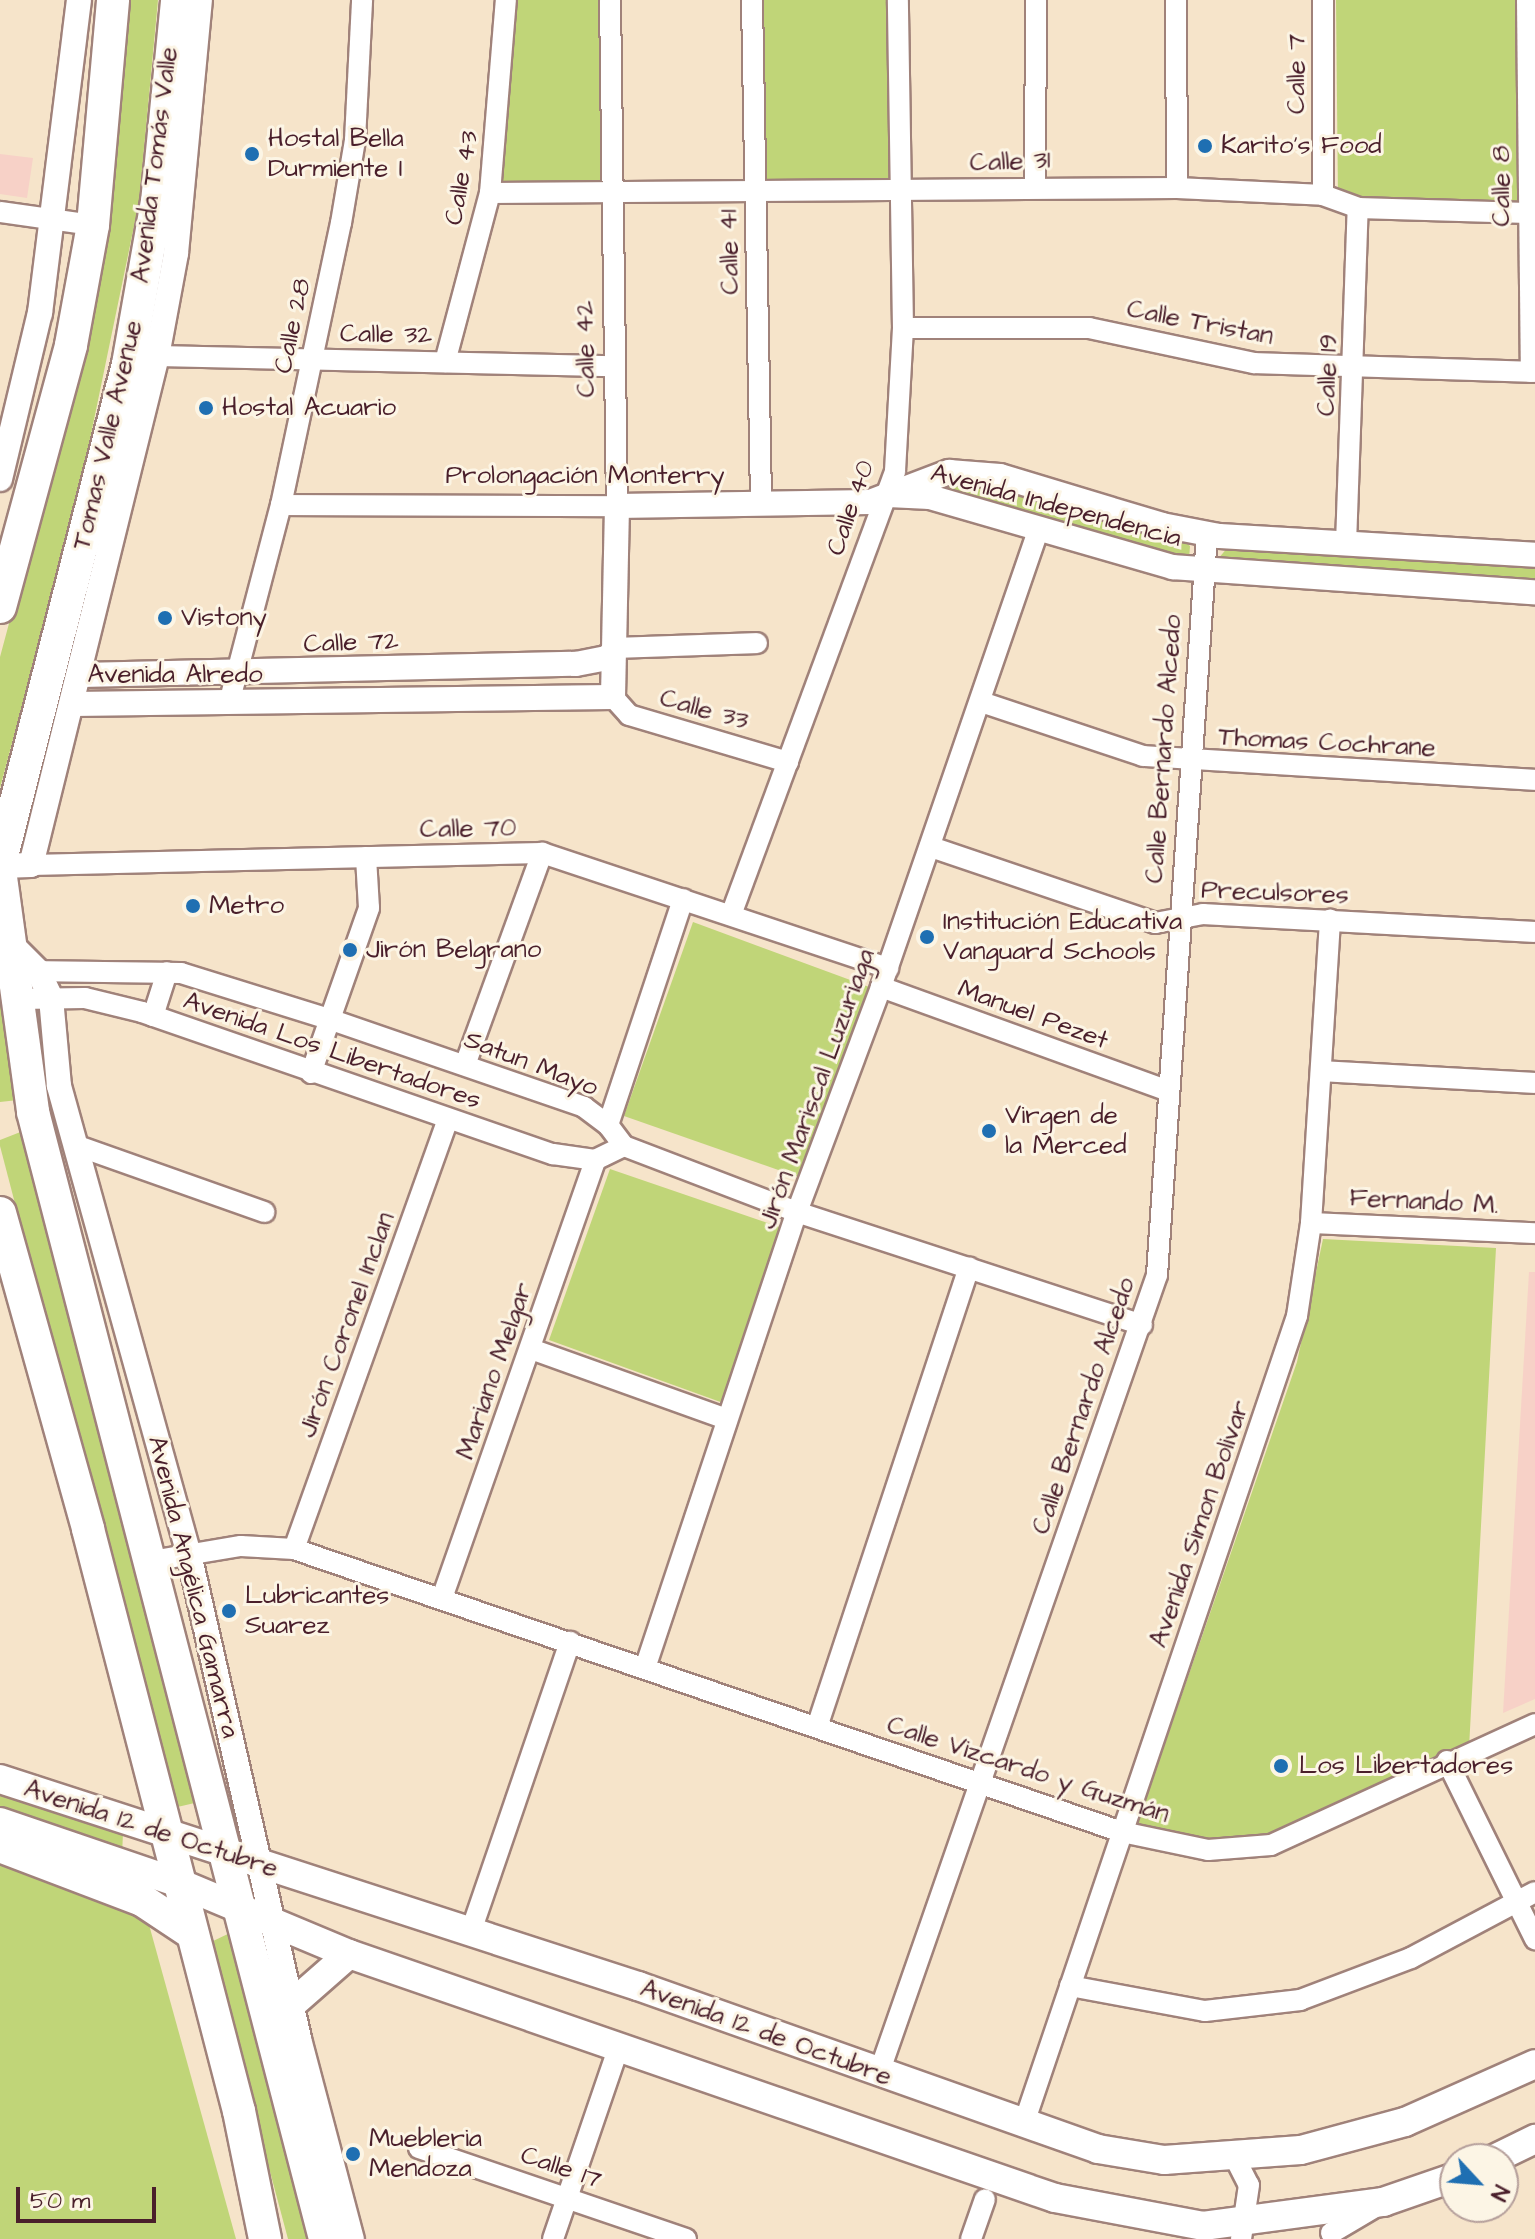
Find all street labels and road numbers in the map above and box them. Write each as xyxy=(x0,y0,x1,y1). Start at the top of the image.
street label: Calle 7 xyxy=(1281,34,1313,114)
street label: Avenida Tomás Valle xyxy=(125,45,185,285)
street label: Calle 43 xyxy=(438,128,486,228)
street label: Calle 31 xyxy=(969,145,1051,179)
street label: Calle 8 xyxy=(1486,145,1518,227)
street label: Calle 41 xyxy=(714,209,746,295)
street label: Calle 28 xyxy=(268,276,318,376)
street label: Calle Tristan xyxy=(1124,294,1276,352)
street label: Calle 42 xyxy=(570,300,602,398)
street label: Tomas Valle Avenue xyxy=(66,317,150,553)
street label: Calle 32 xyxy=(340,319,432,351)
street label: Calle 19 xyxy=(1311,333,1345,417)
street label: Calle 40 xyxy=(820,456,882,560)
street label: Avenida Independencia xyxy=(927,458,1185,554)
street label: Prolongación Monterry xyxy=(446,460,724,492)
street label: Calle Bernardo Alcedo xyxy=(1139,614,1189,884)
street label: Calle 72 xyxy=(303,626,399,660)
street label: Avenida Alredo xyxy=(87,659,263,691)
street label: Calle 33 xyxy=(656,682,752,738)
street label: Thomas Cochrane xyxy=(1218,722,1436,764)
street label: Calle 70 xyxy=(419,813,517,845)
street label: Preculsores xyxy=(1201,875,1349,911)
street label: Jirón Mariscal Luzuriaga xyxy=(752,945,882,1233)
street label: Manuel Pezet xyxy=(954,973,1112,1057)
street label: Avenida Los Libertadores xyxy=(179,985,485,1117)
street label: Satun Mayo xyxy=(460,1024,602,1104)
street label: Fernando M. xyxy=(1349,1183,1499,1221)
street label: Jirón Coronel Inclan xyxy=(292,1208,402,1442)
street label: Calle Bernardo Alcedo xyxy=(1025,1274,1143,1538)
street label: Mariano Melgar xyxy=(450,1278,540,1464)
street label: Avenida Simon Bolivar xyxy=(1143,1396,1257,1652)
street label: Avenida Angélica Gamarra xyxy=(140,1433,246,1741)
street label: Calle Vizcardo y Guzmán xyxy=(883,1710,1173,1830)
street label: Avenida 12 de Octubre xyxy=(20,1773,282,1885)
street label: Avenida 12 de Octubre xyxy=(636,1973,896,2093)
street label: Calle 17 xyxy=(516,2140,606,2196)

